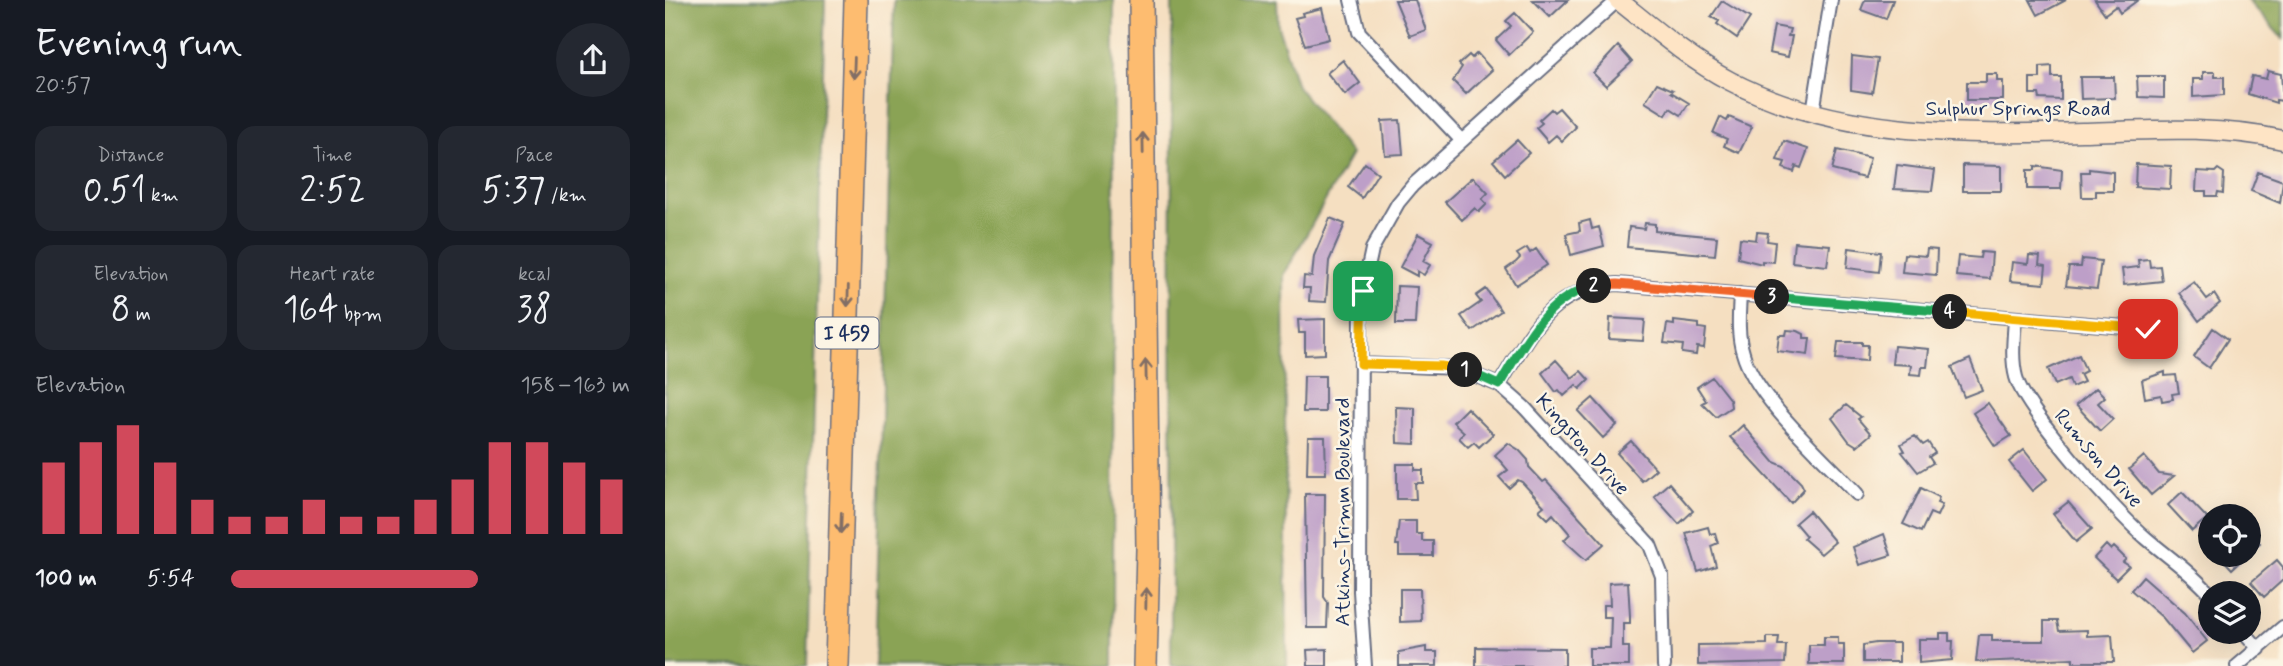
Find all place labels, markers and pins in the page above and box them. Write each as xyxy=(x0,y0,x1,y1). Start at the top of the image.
pin xyxy=(1333,261,1393,321)
pin: 2 xyxy=(1577,268,1611,304)
pin: 3 xyxy=(1755,280,1789,314)
pin: 4 xyxy=(1933,294,1967,330)
pin xyxy=(2118,299,2178,359)
pin: 1 xyxy=(1447,352,1483,388)

